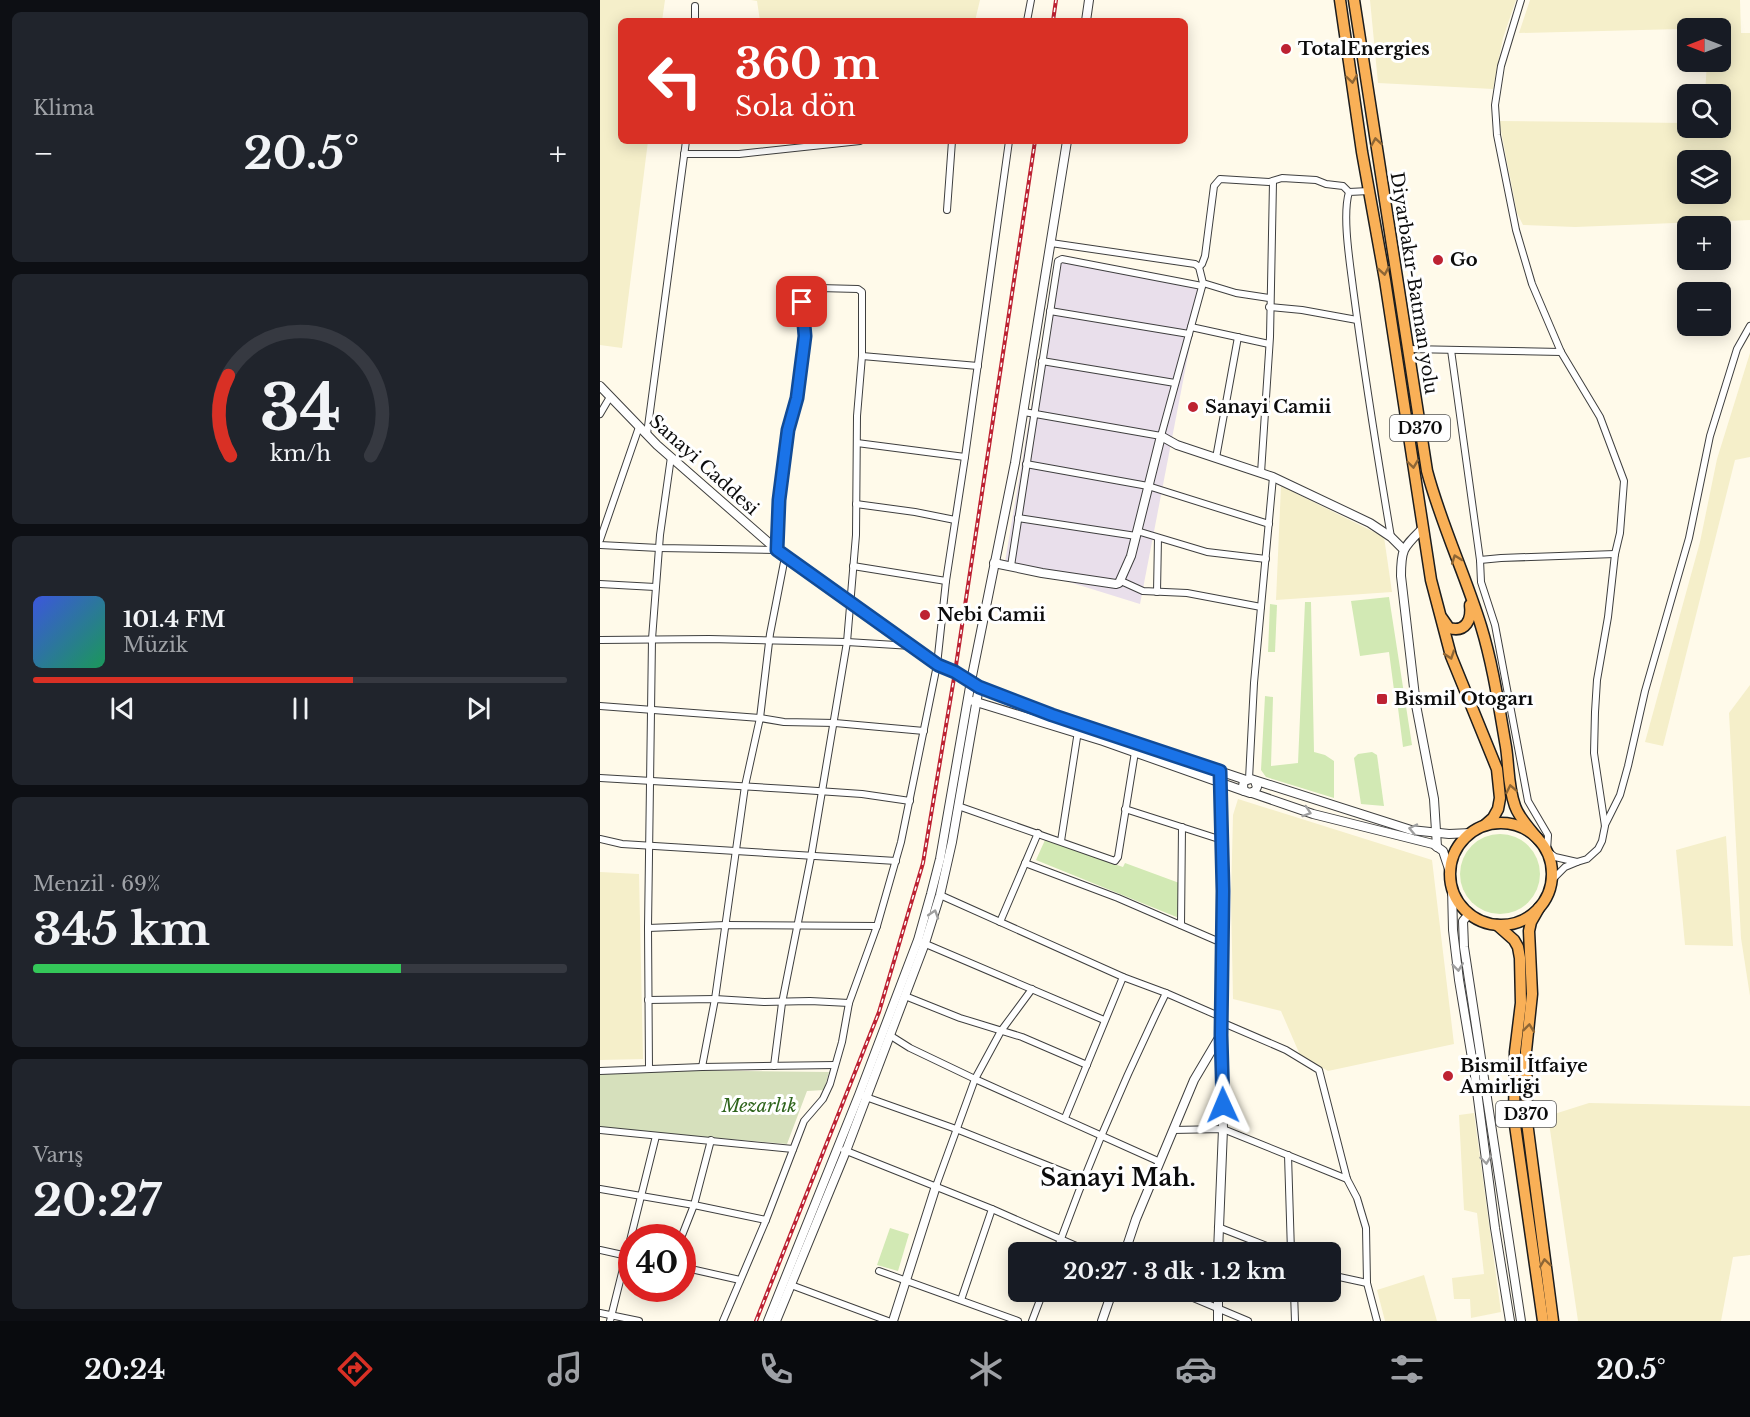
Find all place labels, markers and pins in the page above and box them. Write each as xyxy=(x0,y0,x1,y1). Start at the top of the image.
place label: TotalEnergies xyxy=(1298,38,1430,60)
marker: TotalEnergies xyxy=(1279,42,1293,56)
place label: Go xyxy=(1450,249,1478,271)
marker: Go xyxy=(1431,253,1445,267)
pin xyxy=(776,276,827,327)
place label: Sanayi Camii xyxy=(1205,396,1332,418)
marker: Sanayi Camii xyxy=(1186,400,1200,414)
place label: Nebi Camii xyxy=(937,604,1046,626)
marker: Nebi Camii xyxy=(918,608,932,622)
place label: Bismil Otogarı xyxy=(1394,688,1534,710)
marker: Bismil Otogarı xyxy=(1375,692,1389,706)
place label: Bismil İtfaiye Amirliği xyxy=(1459,1054,1588,1098)
marker: Bismil İtfaiye Amirliği xyxy=(1441,1069,1455,1083)

